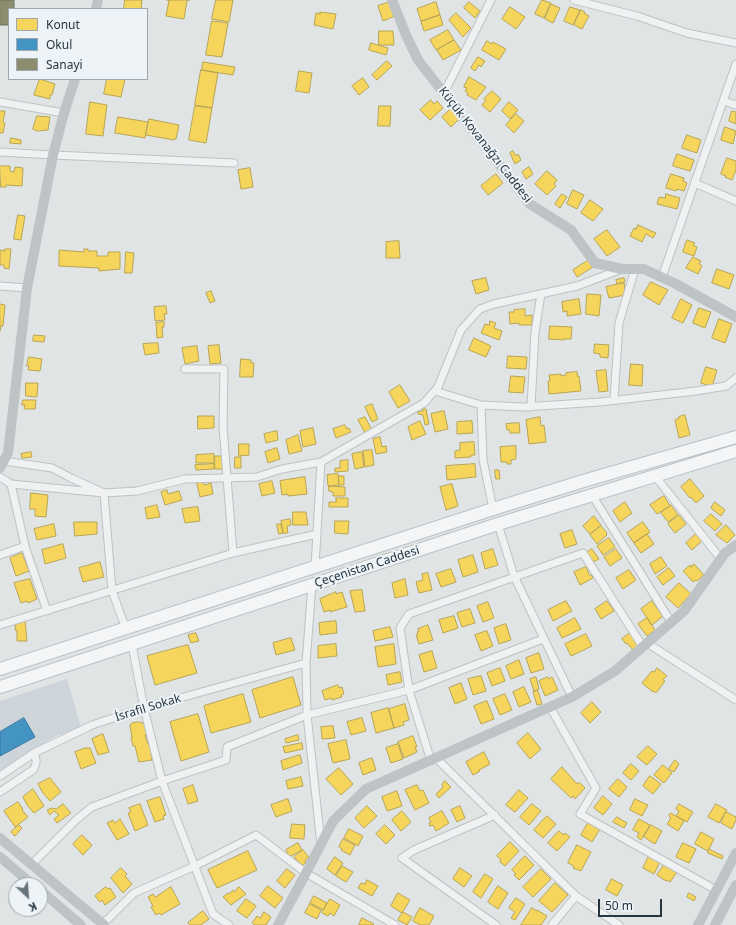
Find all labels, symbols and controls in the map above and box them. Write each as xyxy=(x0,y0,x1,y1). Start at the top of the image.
legend xyxy=(8,8,148,80)
text: Konut xyxy=(46,16,80,33)
text: Okul xyxy=(46,36,72,53)
text: Sanayi xyxy=(46,56,83,73)
street label: Küçük Kovanağzı Caddesi xyxy=(435,84,535,206)
street label: Çeçenistan Caddesi xyxy=(313,543,421,591)
street label: İsrafil Sokak xyxy=(113,691,183,725)
north arrow xyxy=(8,877,48,917)
scale bar xyxy=(600,891,664,917)
text: 50 m xyxy=(605,897,633,914)
text: K xyxy=(26,899,40,916)

